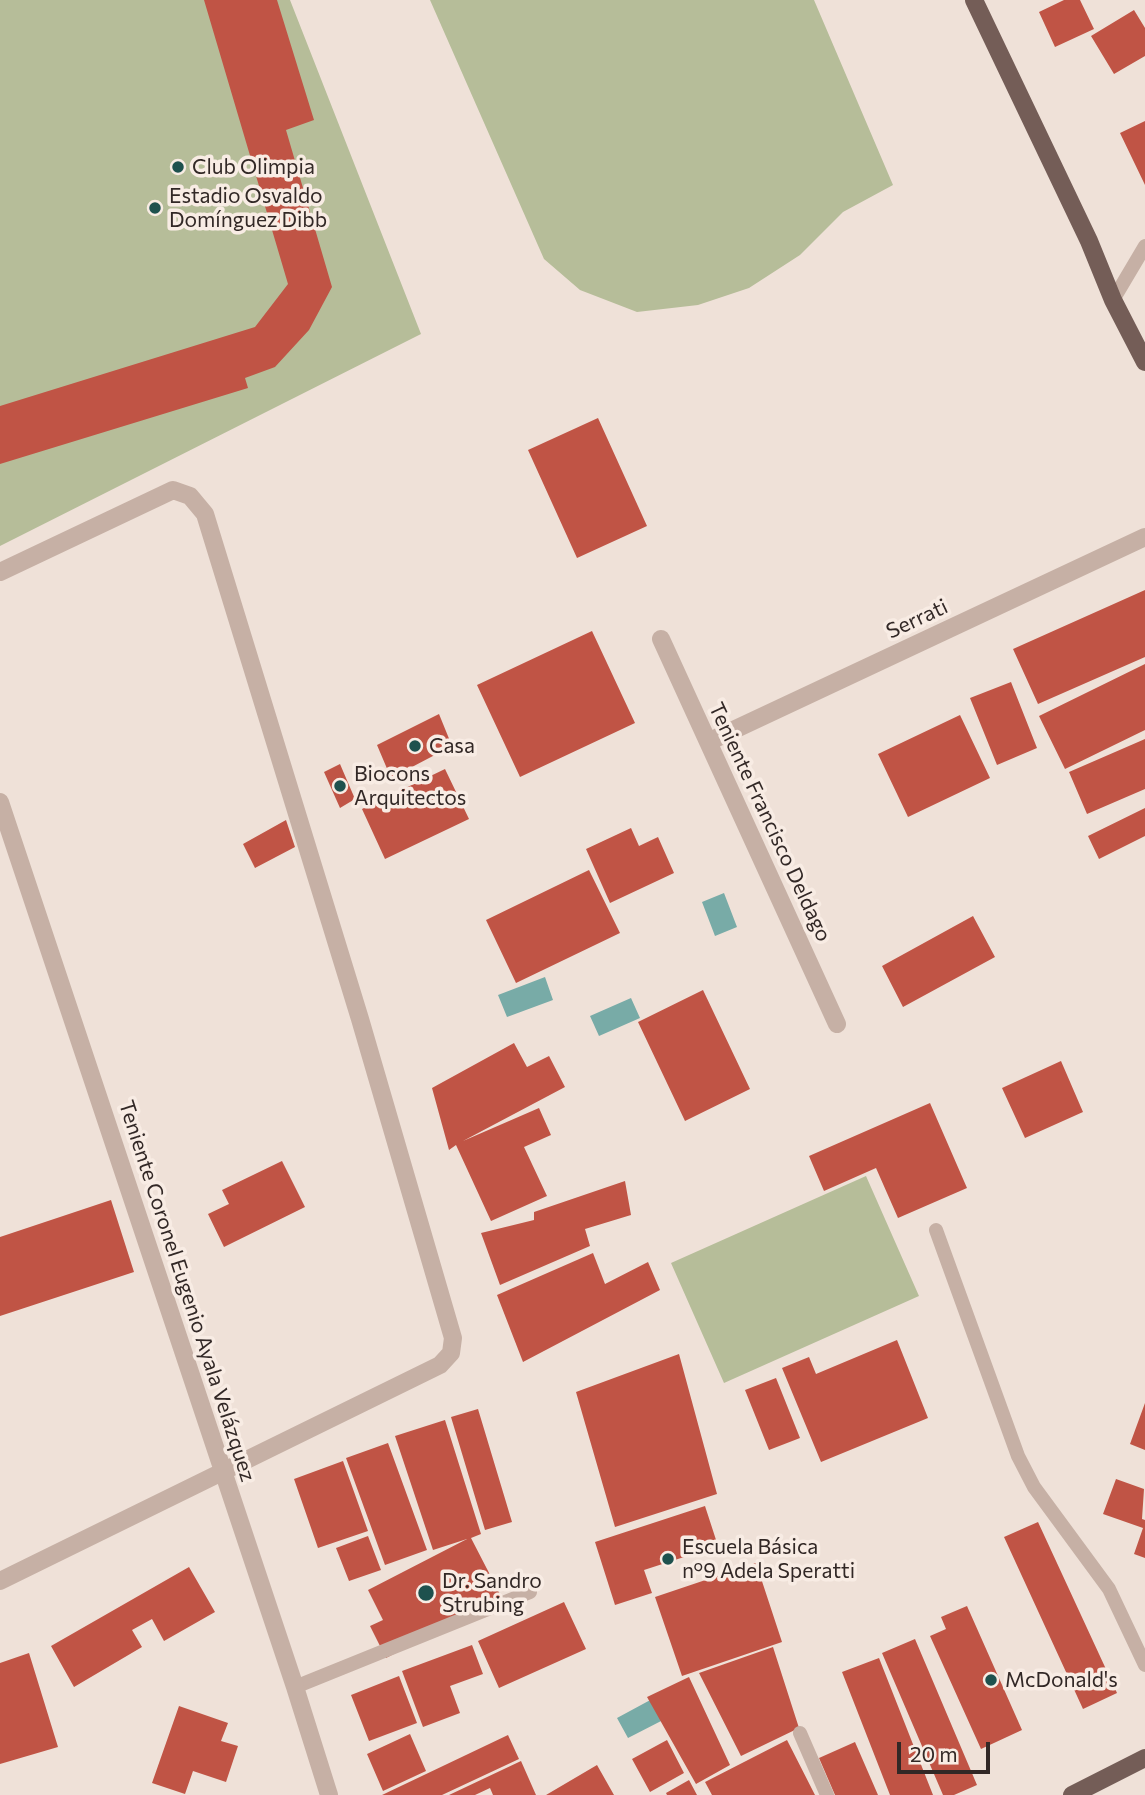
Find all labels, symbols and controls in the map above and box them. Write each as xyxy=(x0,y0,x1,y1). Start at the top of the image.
place label: Club Olimpia xyxy=(192,154,315,180)
marker: Club Olimpia xyxy=(170,159,186,175)
place label: Estadio Osvaldo Domínguez Dibb xyxy=(169,183,327,233)
marker: Estadio Osvaldo Domínguez Dibb xyxy=(147,200,163,216)
street label: Serrati xyxy=(882,594,952,644)
street label: Teniente Francisco Deldago xyxy=(703,698,837,946)
place label: Casa xyxy=(429,733,475,759)
marker: Casa xyxy=(407,738,423,754)
place label: Biocons Arquitectos xyxy=(354,761,466,811)
marker: Biocons Arquitectos xyxy=(332,778,348,794)
street label: Teniente Coronel Eugenio Ayala Velázquez xyxy=(113,1097,261,1485)
place label: Escuela Básica nº9 Adela Speratti xyxy=(682,1534,855,1584)
marker: Escuela Básica nº9 Adela Speratti xyxy=(660,1551,676,1567)
place label: Dr. Sandro Strubing xyxy=(442,1568,542,1618)
marker: Dr. Sandro Strubing xyxy=(416,1583,436,1603)
place label: McDonald's xyxy=(1005,1667,1118,1693)
marker: McDonald's xyxy=(983,1672,999,1688)
scale bar xyxy=(900,1728,993,1772)
text: 20 m xyxy=(910,1741,958,1766)

